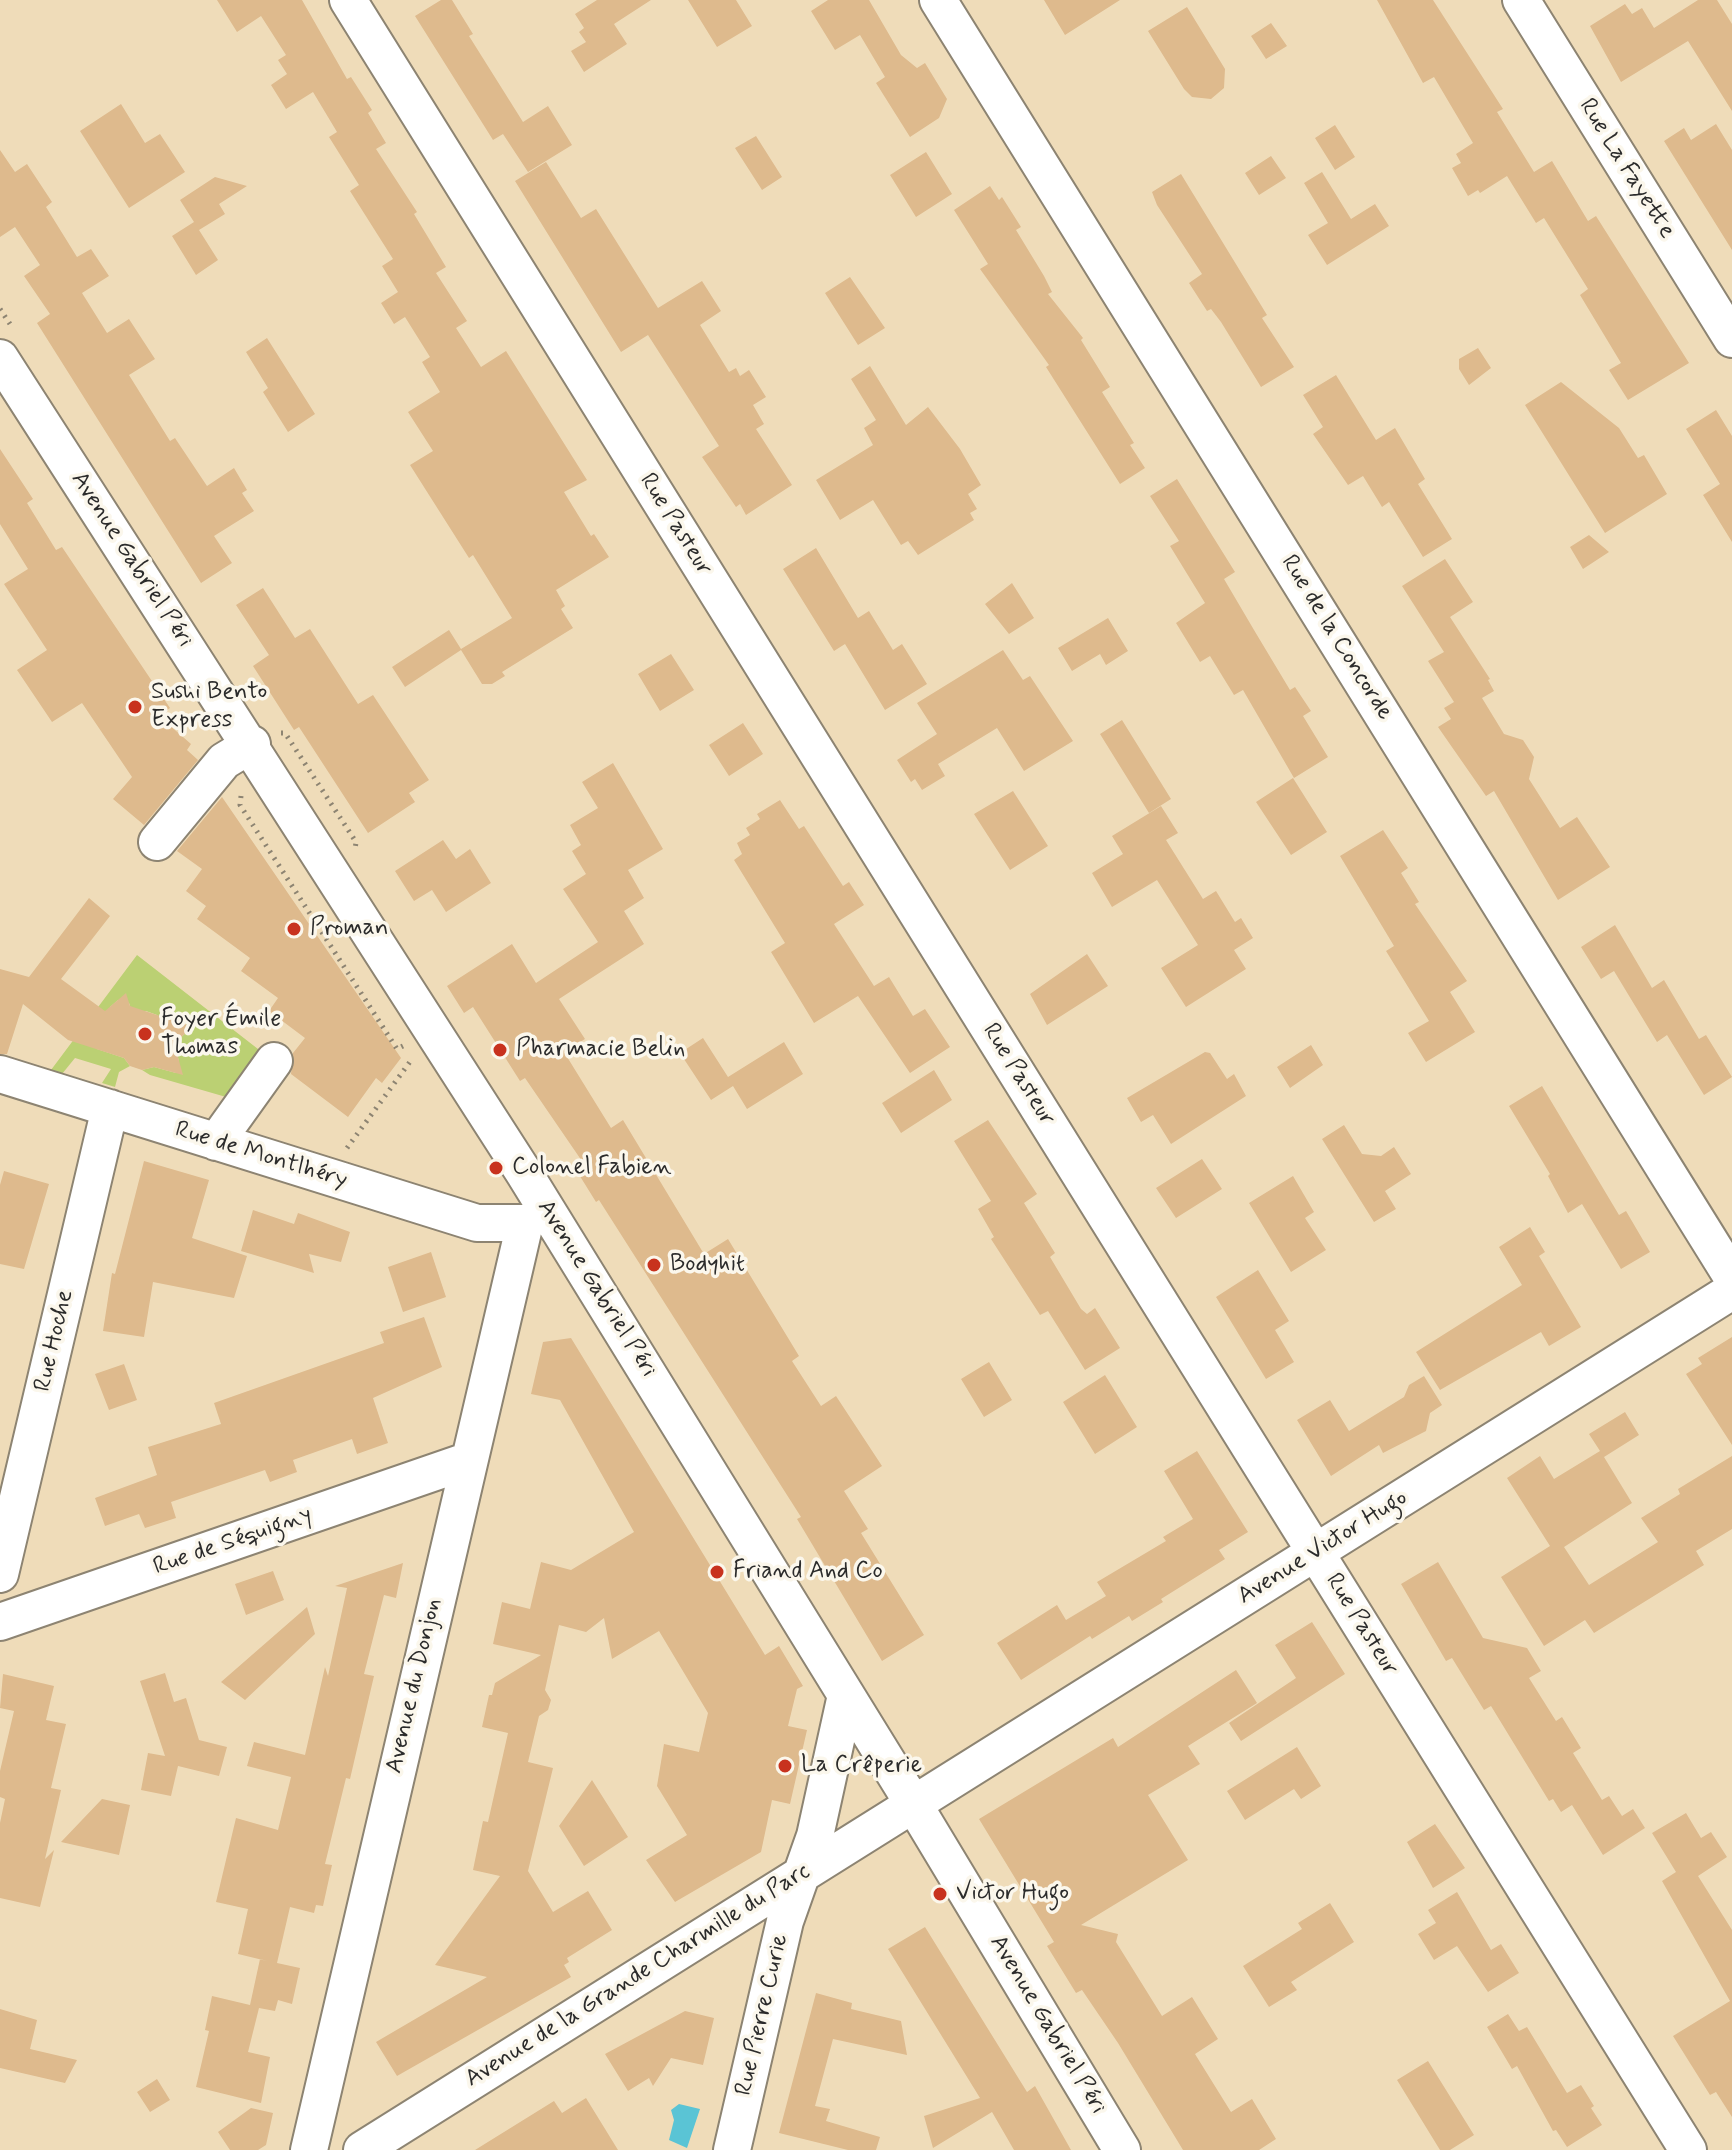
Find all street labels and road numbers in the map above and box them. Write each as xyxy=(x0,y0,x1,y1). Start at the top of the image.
street label: Rue La Fayette xyxy=(1572,94,1680,244)
street label: Avenue Gabriel Péri xyxy=(64,467,198,653)
street label: Rue Pasteur xyxy=(632,468,718,582)
street label: Rue de la Concorde xyxy=(1274,550,1398,726)
street label: Rue Pasteur xyxy=(975,1018,1061,1132)
street label: Rue de Montlhéry xyxy=(171,1116,351,1196)
street label: Avenue Gabriel Péri xyxy=(530,1195,662,1383)
street label: Rue Hoche xyxy=(29,1287,81,1395)
street label: Avenue Victor Hugo xyxy=(1233,1484,1413,1612)
street label: Rue de Séquigny xyxy=(150,1501,316,1583)
street label: Rue Pasteur xyxy=(1318,1568,1404,1682)
street label: Avenue du Donjon xyxy=(381,1596,449,1776)
street label: Avenue de la Grande Charmille du Parc xyxy=(460,1858,816,2094)
street label: Avenue Gabriel Péri xyxy=(982,1930,1112,2120)
street label: Rue Pierre Curie xyxy=(730,1932,796,2098)

